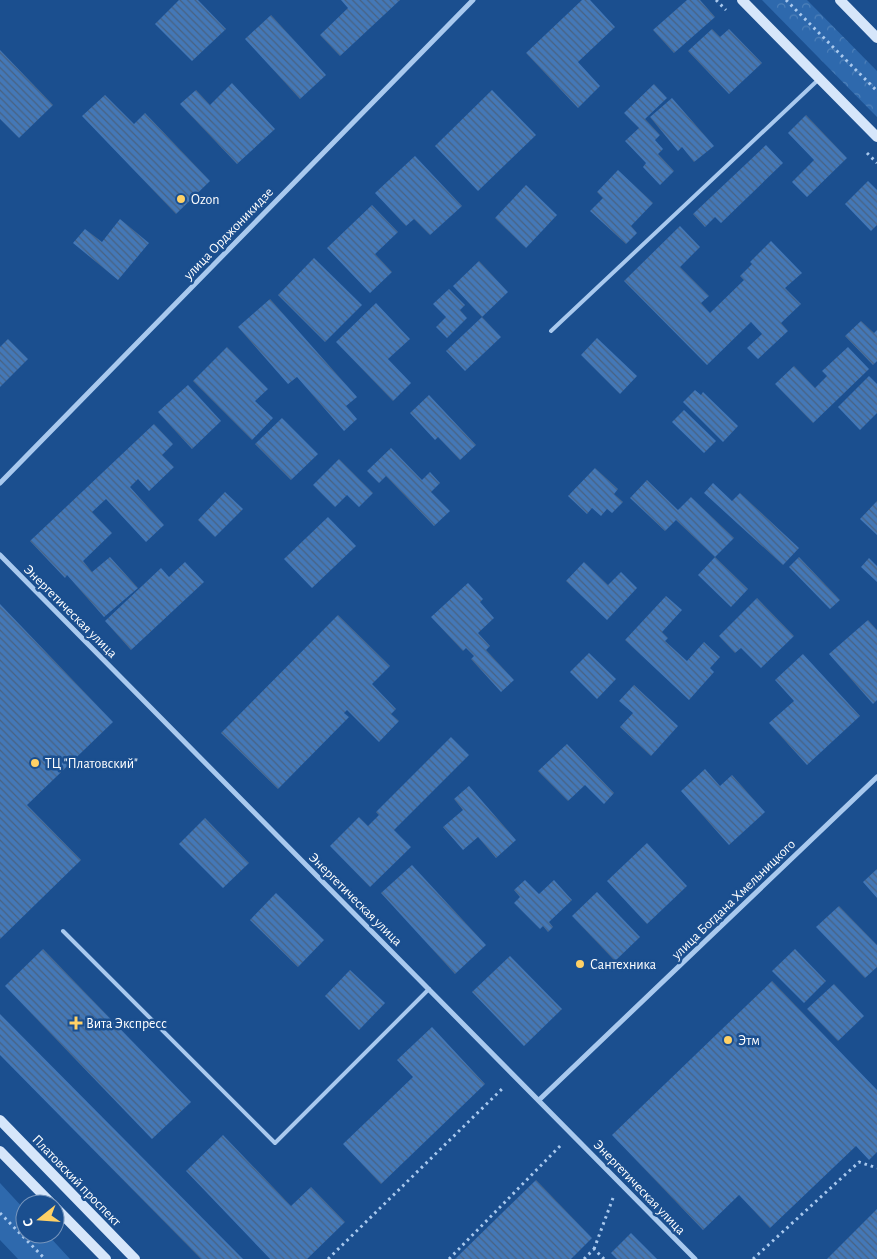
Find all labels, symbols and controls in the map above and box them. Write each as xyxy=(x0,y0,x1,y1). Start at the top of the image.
street label: улица Орджоникидзе xyxy=(181,185,276,283)
marker: Ozon xyxy=(175,193,187,205)
place label: Ozon xyxy=(191,193,219,207)
street label: Энергетическая улица xyxy=(21,562,120,661)
marker: ТЦ "Платовский" xyxy=(29,757,41,769)
place label: ТЦ "Платовский" xyxy=(45,757,138,771)
street label: улица Богдана Хмельницкого xyxy=(669,837,798,963)
street label: Энергетическая улица xyxy=(306,850,405,949)
marker: Сантехника xyxy=(574,958,586,970)
place label: Сантехника xyxy=(590,958,657,972)
marker: Вита Экспресс xyxy=(70,1017,82,1029)
place label: Вита Экспресс xyxy=(86,1017,167,1031)
marker: Этм xyxy=(722,1034,734,1046)
place label: Этм xyxy=(738,1034,760,1048)
street label: Платовский проспект xyxy=(29,1132,124,1230)
street label: Энергетическая улица xyxy=(591,1138,688,1238)
north arrow xyxy=(15,1194,65,1244)
text: С xyxy=(21,1217,36,1228)

